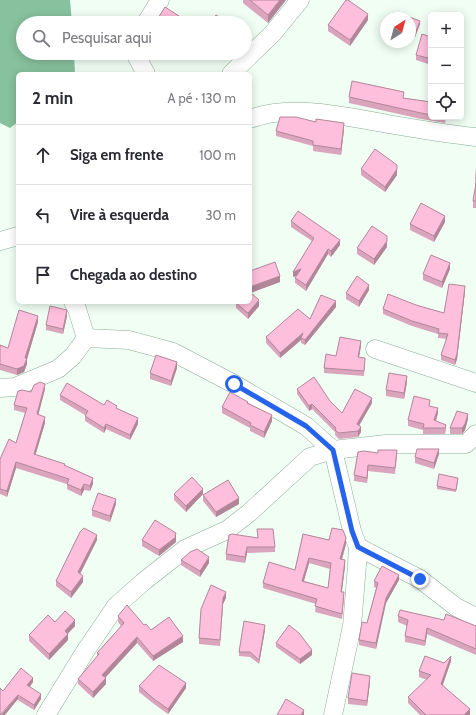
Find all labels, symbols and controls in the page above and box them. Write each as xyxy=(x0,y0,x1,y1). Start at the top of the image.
north arrow xyxy=(380,12,416,48)
map controls xyxy=(428,12,464,120)
button: + xyxy=(428,12,464,48)
search box xyxy=(16,16,252,60)
icon: search xyxy=(30,27,52,49)
text: Pesquisar aqui xyxy=(62,29,152,47)
button: − xyxy=(428,48,464,84)
button: locate xyxy=(428,84,464,120)
text: 2 min xyxy=(32,88,73,108)
text: A pé · 130 m xyxy=(168,90,236,106)
icon: ahead xyxy=(32,144,54,166)
text: Siga em frente xyxy=(70,146,163,164)
text: 100 m xyxy=(199,147,236,163)
icon: left xyxy=(32,204,54,226)
text: Vire à esquerda xyxy=(70,206,169,224)
text: 30 m xyxy=(206,207,236,223)
icon: arrive xyxy=(32,264,54,286)
text: Chegada ao destino xyxy=(70,266,197,284)
route start xyxy=(225,375,243,393)
route end xyxy=(411,570,429,588)

